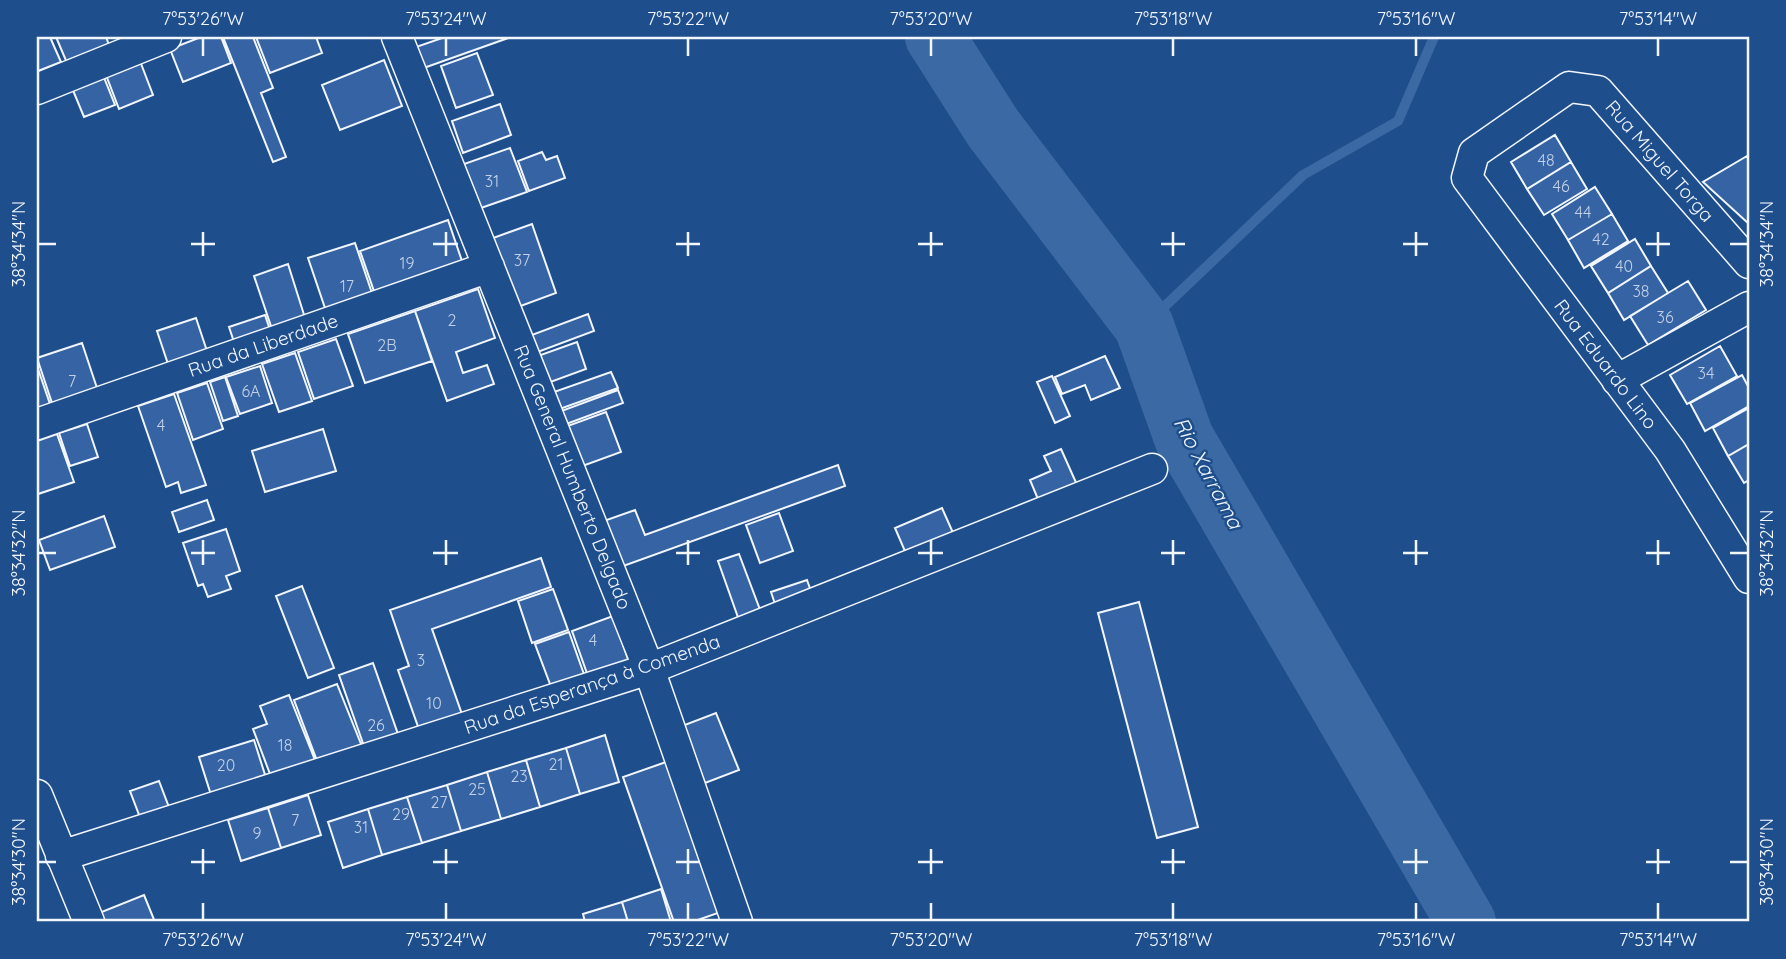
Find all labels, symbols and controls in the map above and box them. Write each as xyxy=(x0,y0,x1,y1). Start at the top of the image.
text: 7°53'26"W xyxy=(162,7,244,30)
text: 7°53'24"W xyxy=(405,7,487,30)
text: 7°53'22"W xyxy=(647,7,729,30)
text: 7°53'20"W xyxy=(890,7,972,30)
text: 7°53'18"W xyxy=(1134,7,1212,30)
text: 7°53'16"W xyxy=(1377,7,1455,30)
text: 7°53'14"W xyxy=(1619,7,1697,30)
street label: Rua Miguel Torga xyxy=(1601,95,1719,227)
house number: 48 xyxy=(1537,150,1555,170)
house number: 31 xyxy=(485,171,499,191)
house number: 46 xyxy=(1552,176,1570,196)
text: 38°34'34"N xyxy=(7,201,30,287)
text: 38°34'34"N xyxy=(1755,201,1778,287)
house number: 44 xyxy=(1575,202,1591,222)
house number: 42 xyxy=(1592,229,1610,249)
house number: 37 xyxy=(514,250,530,270)
house number: 19 xyxy=(400,253,414,273)
house number: 40 xyxy=(1615,256,1633,276)
house number: 17 xyxy=(340,276,354,296)
house number: 38 xyxy=(1632,281,1650,301)
street label: Rua Eduardo Lino xyxy=(1549,294,1663,434)
house number: 36 xyxy=(1657,307,1674,327)
street label: Rua da Liberdade xyxy=(185,308,341,382)
house number: 2 xyxy=(448,310,457,330)
house number: 2B xyxy=(377,335,397,355)
street label: Rua General Humberto Delgado xyxy=(509,341,637,613)
house number: 34 xyxy=(1698,363,1714,383)
house number: 7 xyxy=(68,371,76,391)
house number: 6A xyxy=(242,381,260,401)
water label: Rio Xarrama xyxy=(1169,412,1250,534)
house number: 4 xyxy=(157,415,165,435)
text: 38°34'32"N xyxy=(7,510,30,596)
text: 38°34'32"N xyxy=(1755,510,1778,596)
street label: Rua da Esperança à Comenda xyxy=(461,629,723,739)
house number: 4 xyxy=(589,630,597,650)
house number: 3 xyxy=(417,650,425,670)
house number: 10 xyxy=(426,693,442,713)
house number: 26 xyxy=(367,715,385,735)
house number: 18 xyxy=(278,735,292,755)
house number: 21 xyxy=(549,754,563,774)
house number: 20 xyxy=(217,755,235,775)
house number: 23 xyxy=(510,766,528,786)
house number: 25 xyxy=(468,779,486,799)
house number: 27 xyxy=(431,792,447,812)
house number: 29 xyxy=(392,804,410,824)
house number: 7 xyxy=(291,810,299,830)
house number: 31 xyxy=(354,817,368,837)
text: 38°34'30"N xyxy=(7,818,30,906)
text: 38°34'30"N xyxy=(1755,818,1778,906)
house number: 9 xyxy=(253,823,262,843)
text: 7°53'26"W xyxy=(162,928,244,951)
text: 7°53'24"W xyxy=(405,928,487,951)
text: 7°53'22"W xyxy=(647,928,729,951)
text: 7°53'20"W xyxy=(890,928,972,951)
text: 7°53'18"W xyxy=(1134,928,1212,951)
text: 7°53'16"W xyxy=(1377,928,1455,951)
text: 7°53'14"W xyxy=(1619,928,1697,951)

